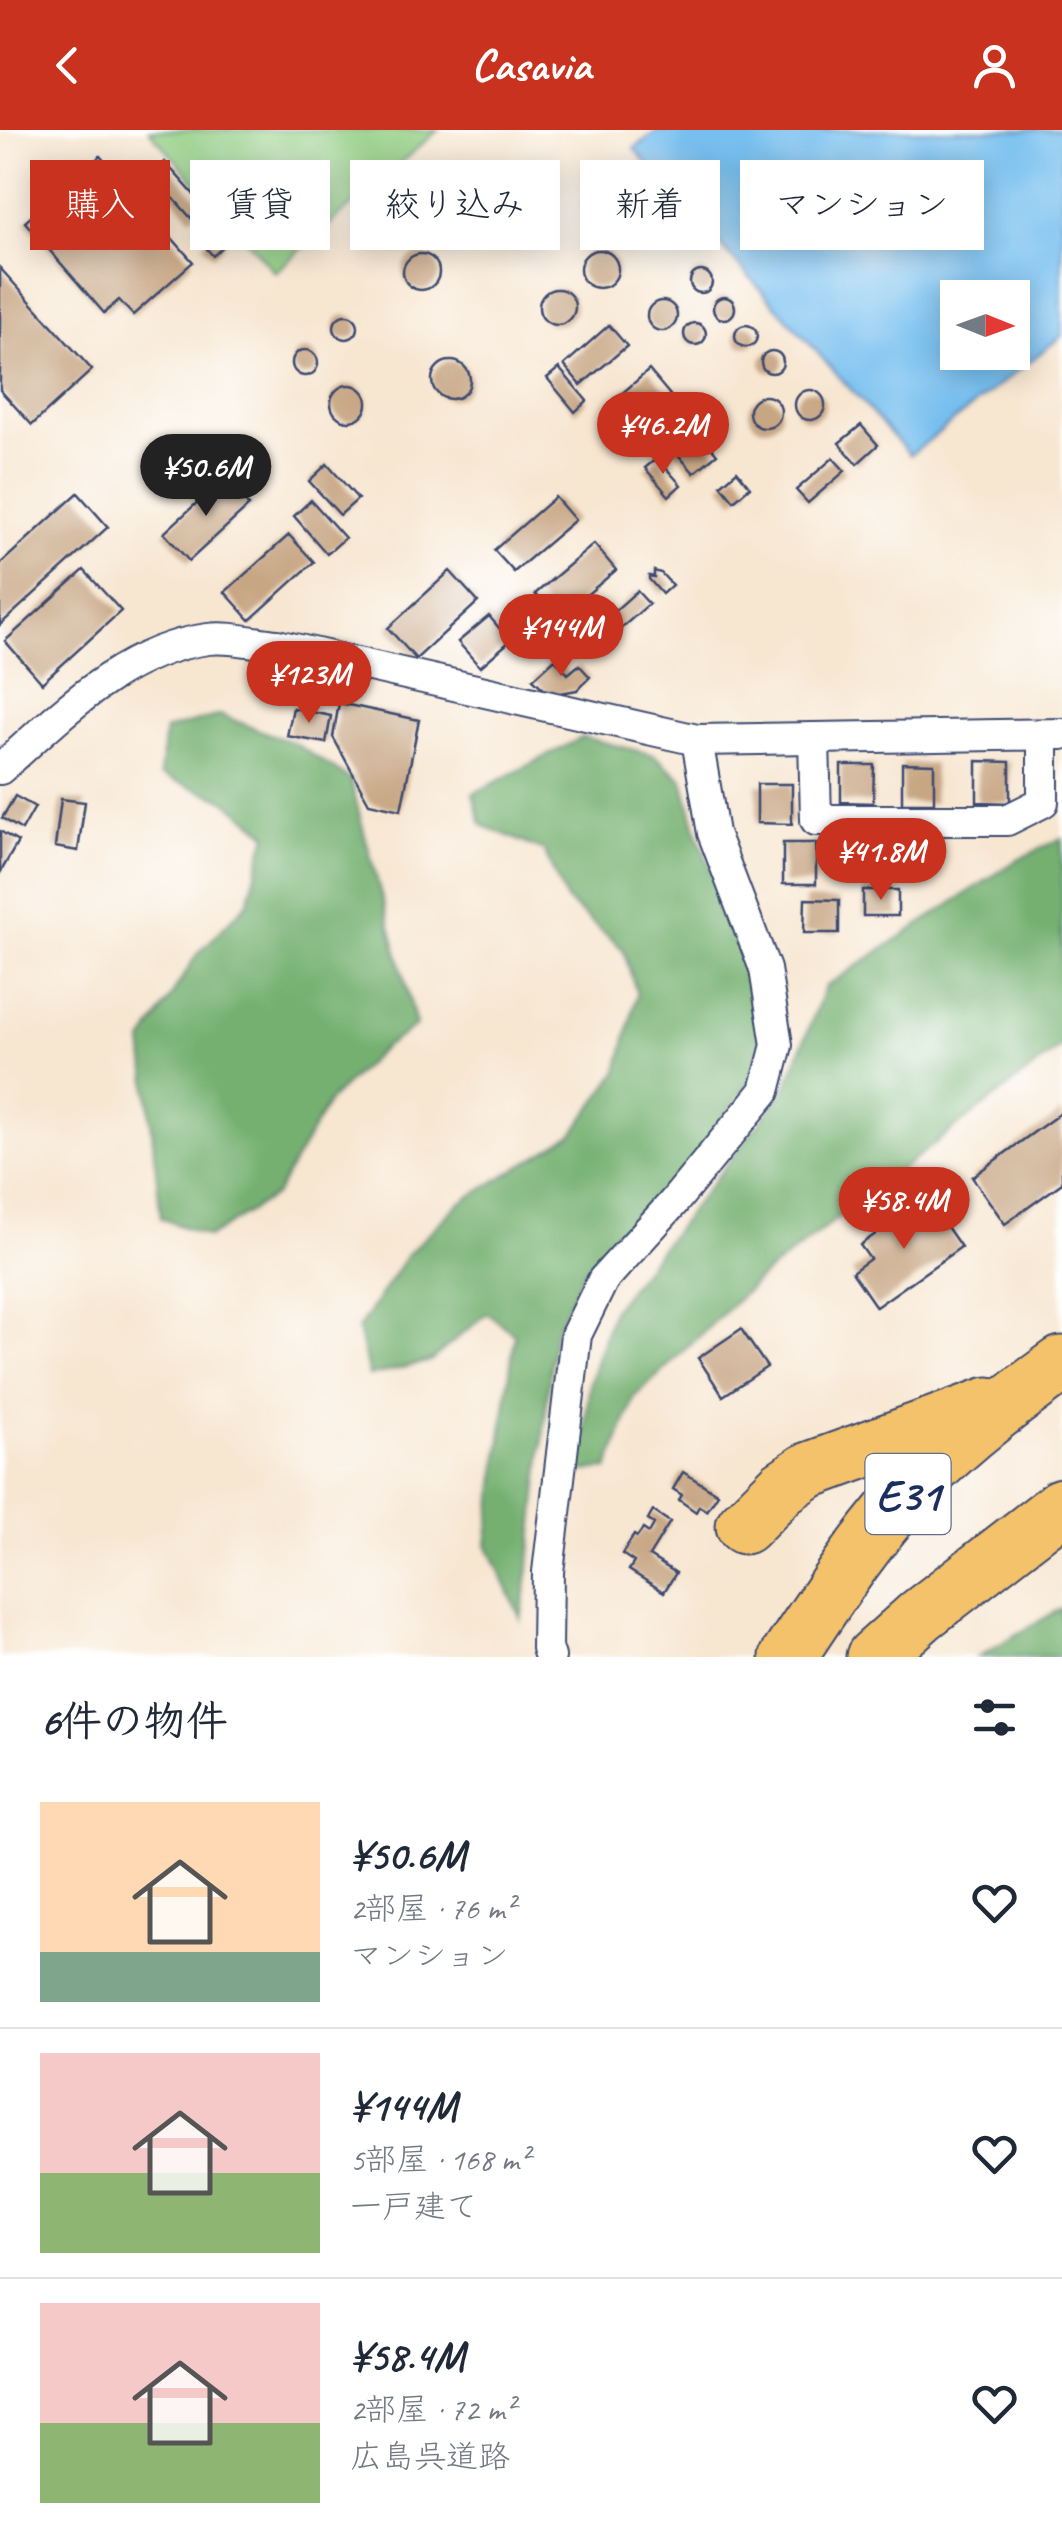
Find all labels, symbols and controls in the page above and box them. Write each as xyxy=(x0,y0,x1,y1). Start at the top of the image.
text: Casavia xyxy=(471,37,591,94)
icon: back xyxy=(40,38,95,93)
icon: person xyxy=(967,38,1022,93)
chip: 購入 xyxy=(30,160,170,250)
chip: 賃貸 xyxy=(190,160,330,250)
chip: 絞り込み xyxy=(350,160,560,250)
chip: 新着 xyxy=(580,160,720,250)
chip: マンション xyxy=(740,160,984,250)
north arrow xyxy=(940,280,1030,370)
map controls xyxy=(940,280,1030,370)
pin: ¥46.2M xyxy=(582,392,744,477)
text: ¥46.2M xyxy=(619,404,707,445)
pin: ¥50.6M xyxy=(125,434,287,519)
text: ¥50.6M xyxy=(162,446,250,487)
pin: ¥144M xyxy=(491,594,631,679)
text: ¥144M xyxy=(521,606,601,647)
pin: ¥123M xyxy=(239,641,379,726)
text: ¥123M xyxy=(269,653,349,694)
pin: ¥41.8M xyxy=(800,818,962,903)
text: ¥41.8M xyxy=(837,830,925,871)
pin: ¥58.4M xyxy=(823,1167,985,1252)
text: ¥58.4M xyxy=(861,1179,947,1220)
road number: E31 xyxy=(866,1454,950,1534)
icon: filters xyxy=(967,1690,1022,1745)
text: 6件の物件 xyxy=(40,1695,228,1748)
text: ¥50.6M xyxy=(350,1829,465,1882)
icon: home xyxy=(120,1842,240,1962)
icon: heart xyxy=(967,1875,1022,1930)
text: 2部屋 · 76 m² xyxy=(350,1888,515,1929)
text: マンション xyxy=(350,1935,509,1976)
text: ¥144M xyxy=(350,2080,456,2133)
icon: home xyxy=(120,2093,240,2213)
icon: heart xyxy=(967,2126,1022,2181)
text: 5部屋 · 168 m² xyxy=(350,2139,529,2180)
text: 一戸建て xyxy=(350,2186,478,2227)
text: ¥58.4M xyxy=(350,2330,464,2383)
icon: home xyxy=(120,2343,240,2463)
icon: heart xyxy=(967,2376,1022,2431)
text: 2部屋 · 72 m² xyxy=(350,2389,515,2430)
text: 広島呉道路 xyxy=(350,2436,510,2477)

